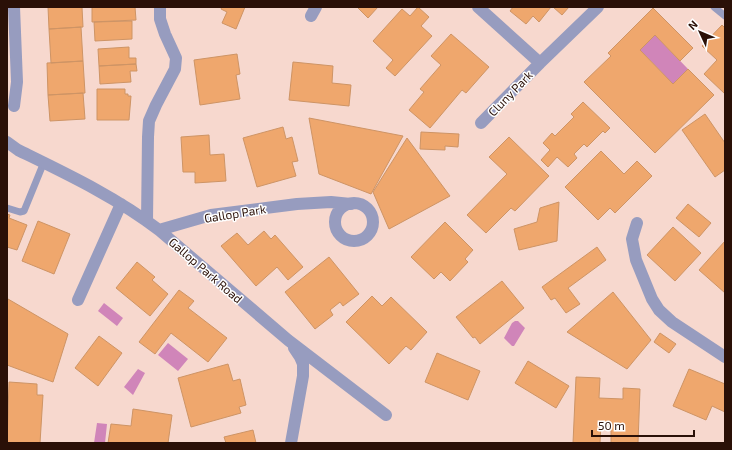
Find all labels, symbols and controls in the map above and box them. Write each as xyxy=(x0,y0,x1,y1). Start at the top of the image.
north arrow xyxy=(680,12,720,52)
text: N xyxy=(685,17,700,32)
street label: Cluny Park xyxy=(485,67,535,119)
street label: Gallop Park xyxy=(203,201,267,225)
street label: Gallop Park Road xyxy=(167,234,245,306)
scale bar xyxy=(592,412,694,438)
text: 50 m xyxy=(598,418,625,432)

